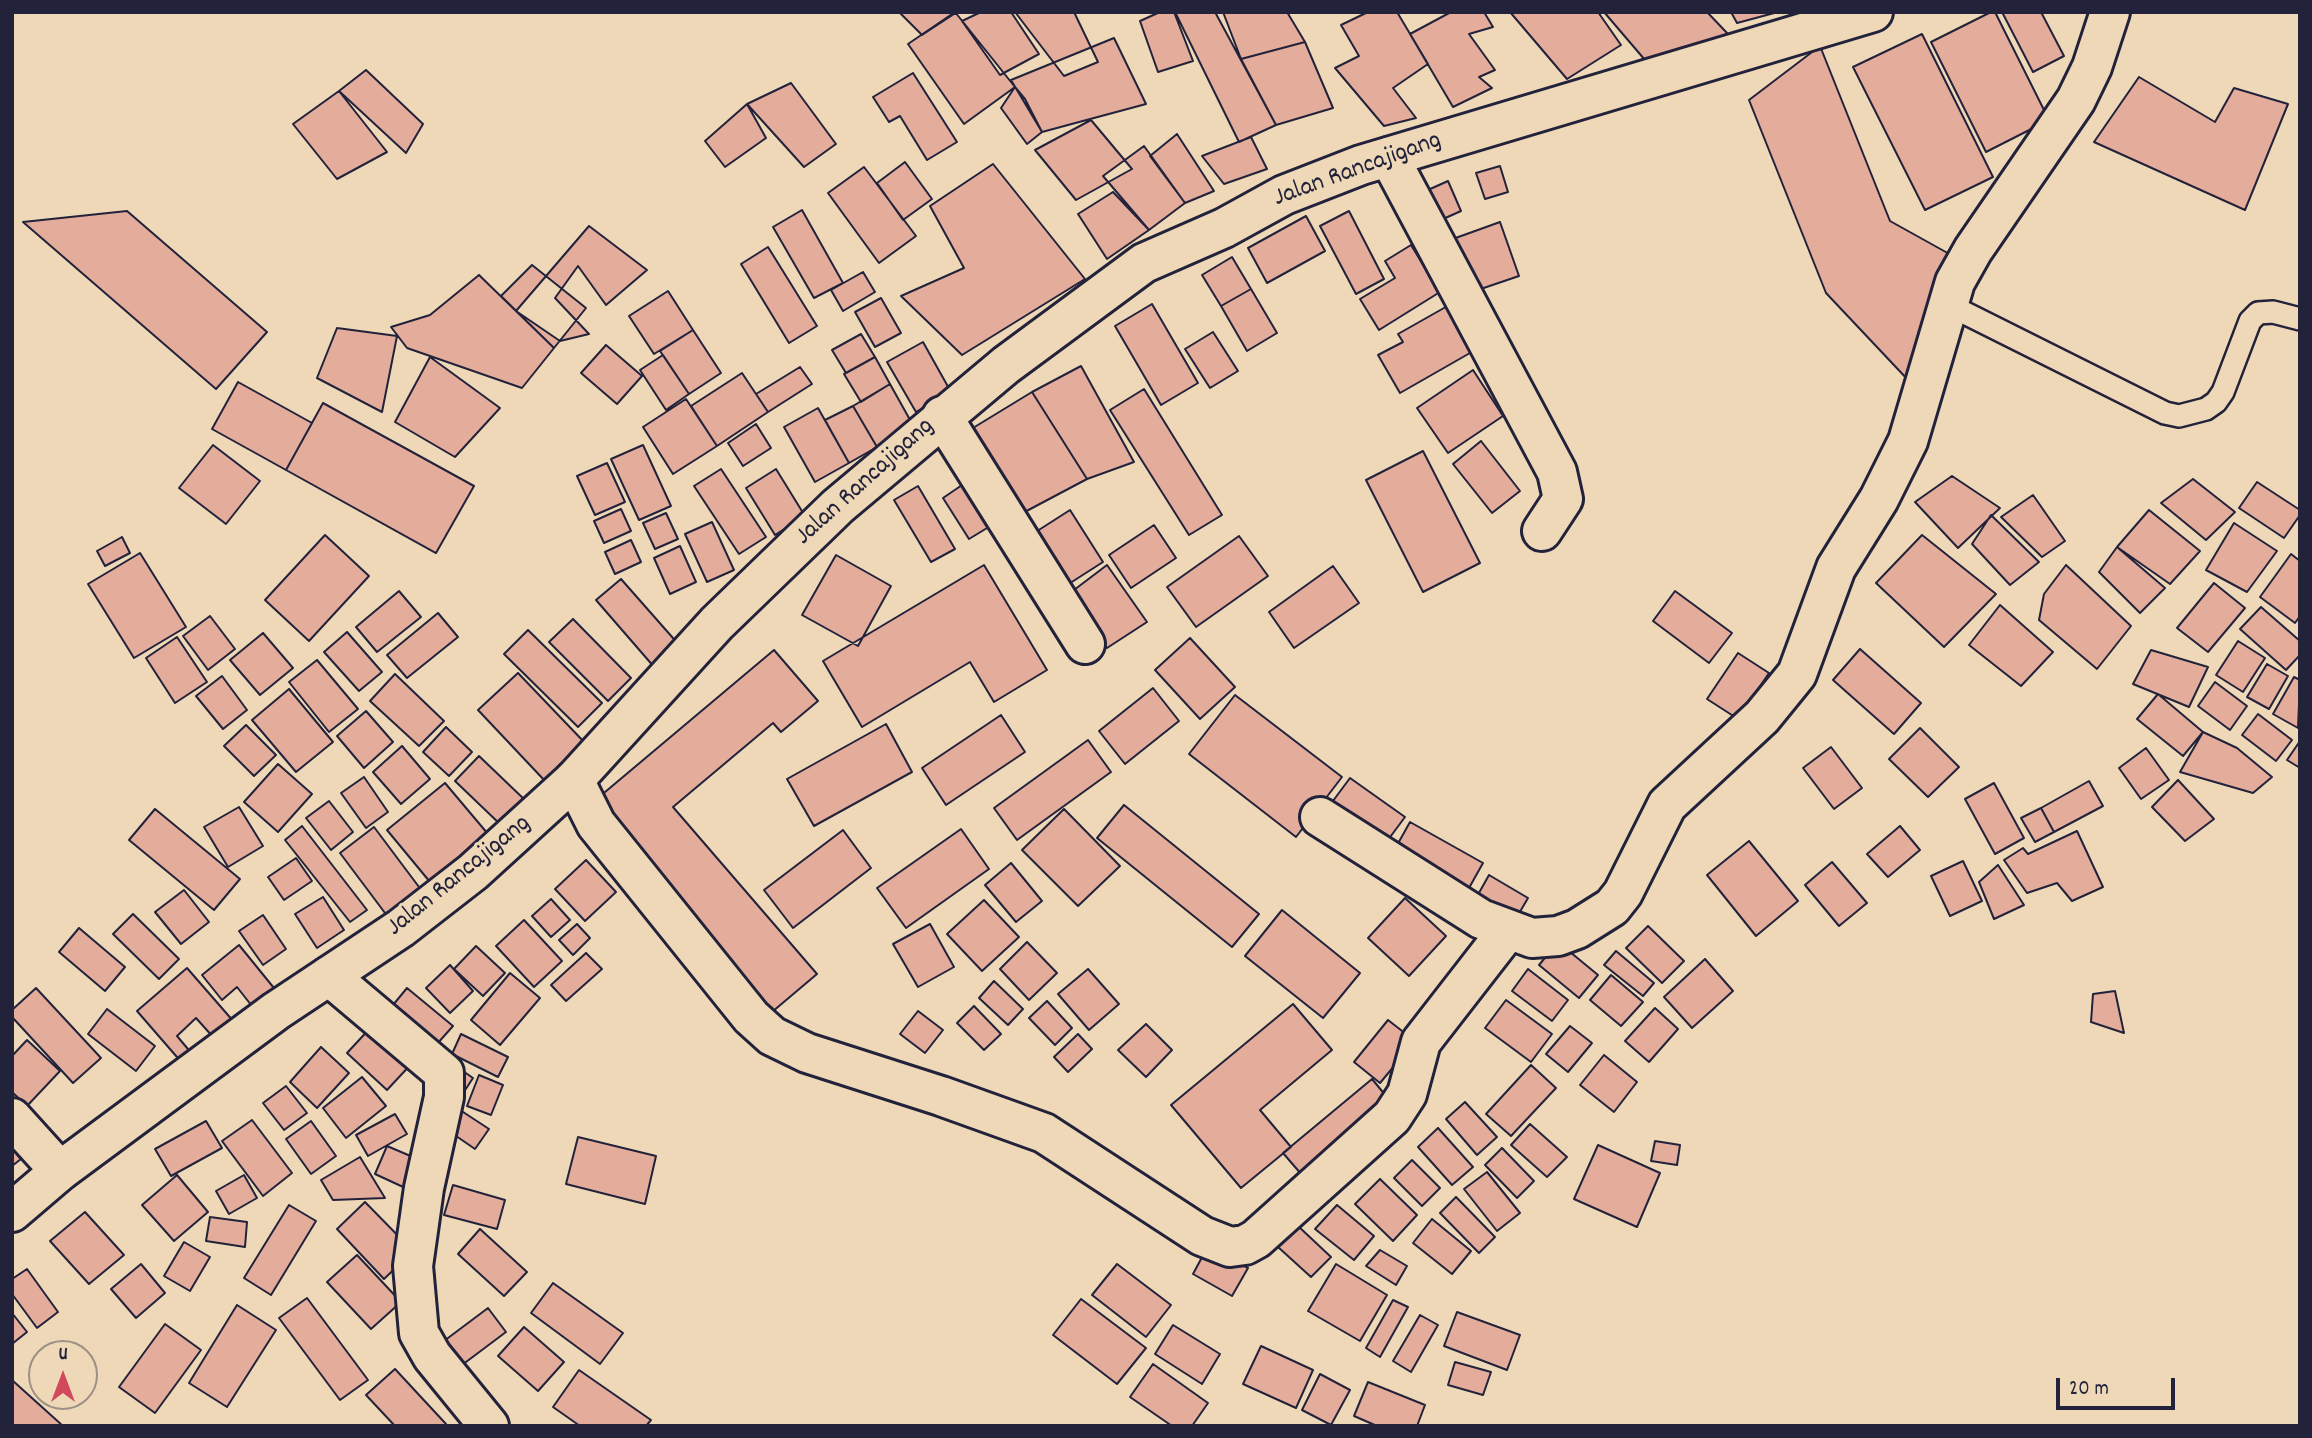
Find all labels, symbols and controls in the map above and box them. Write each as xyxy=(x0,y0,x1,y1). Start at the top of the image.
street label: Jalan Rancajigang xyxy=(1270,126,1446,216)
street label: Jalan Rancajigang xyxy=(790,412,942,554)
street label: Jalan Rancajigang xyxy=(382,809,538,945)
north arrow xyxy=(28,1340,98,1410)
text: U xyxy=(58,1342,68,1369)
scale bar xyxy=(2060,1364,2179,1408)
text: 20 m xyxy=(2069,1375,2109,1405)

